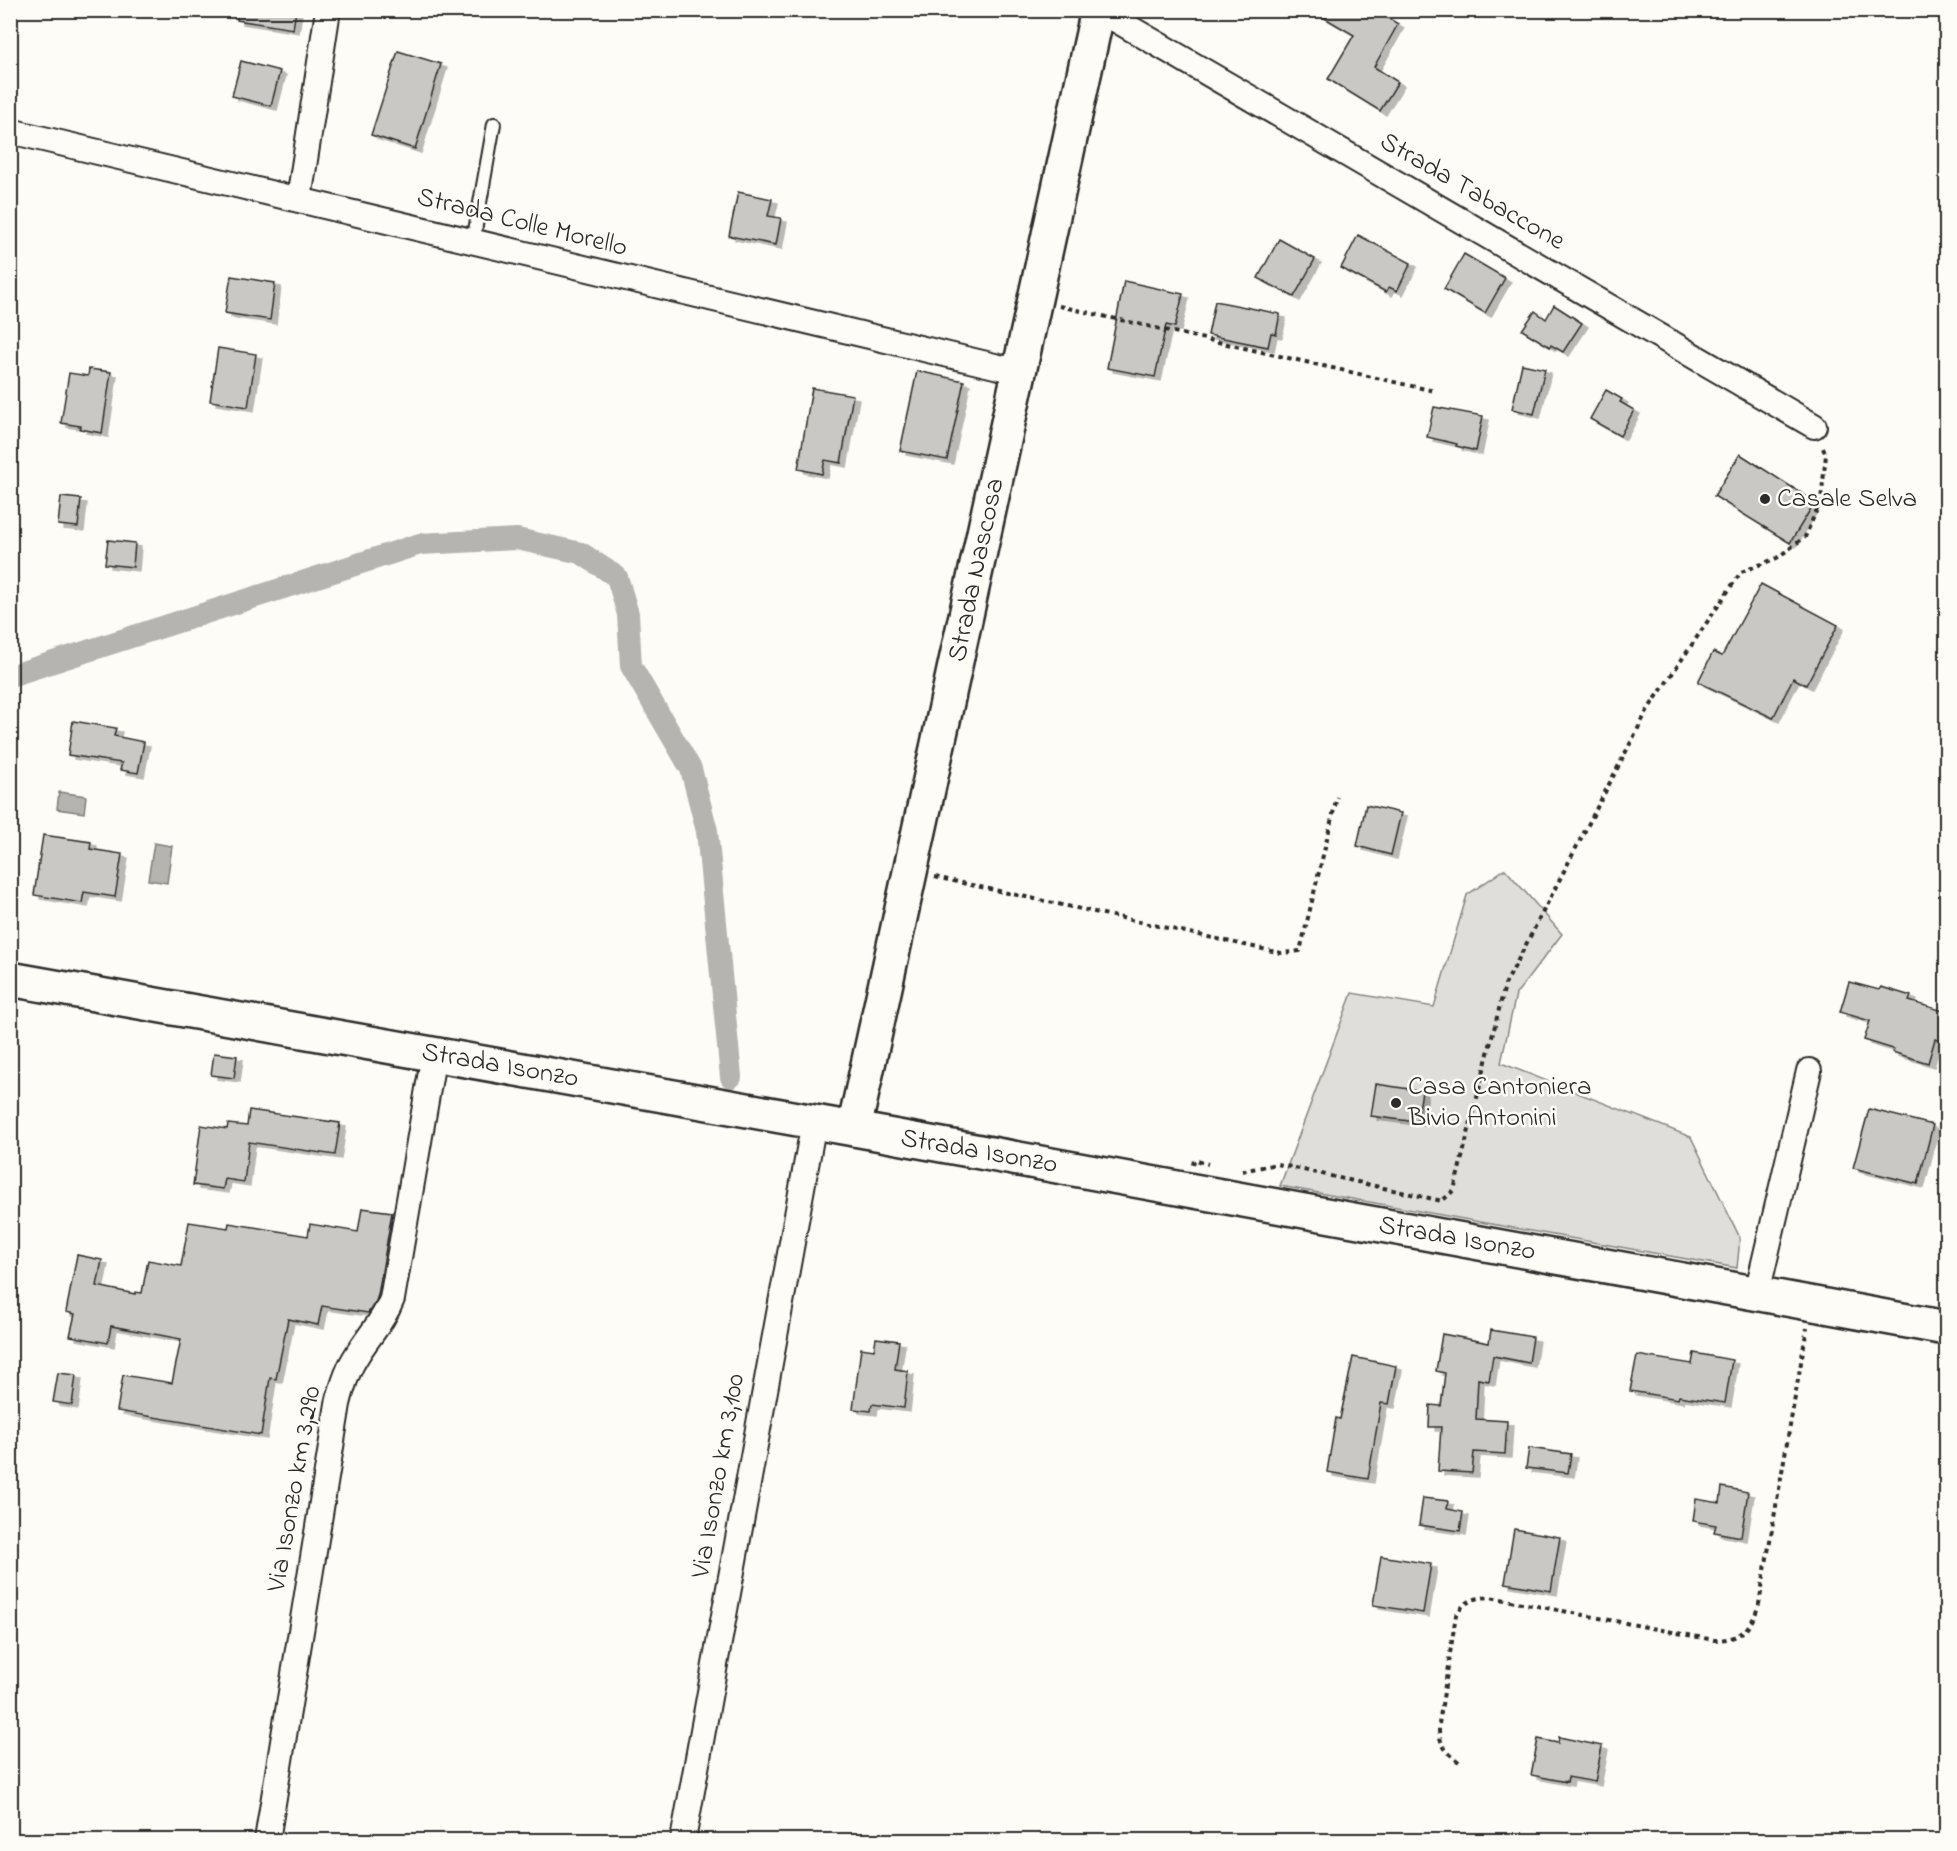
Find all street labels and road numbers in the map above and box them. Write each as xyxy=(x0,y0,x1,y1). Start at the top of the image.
street label: Strada Tabaccone xyxy=(1372,123,1573,261)
street label: Strada Colle Morello xyxy=(413,178,631,268)
street label: Strada Nascosa xyxy=(939,475,1015,665)
street label: Strada Isonzo xyxy=(418,1033,582,1099)
street label: Strada Isonzo xyxy=(897,1119,1061,1185)
street label: Strada Isonzo xyxy=(1375,1206,1539,1272)
street label: Via Isonzo km 3,100 xyxy=(682,1371,756,1582)
street label: Via Isonzo km 3,290 xyxy=(258,1383,332,1596)

